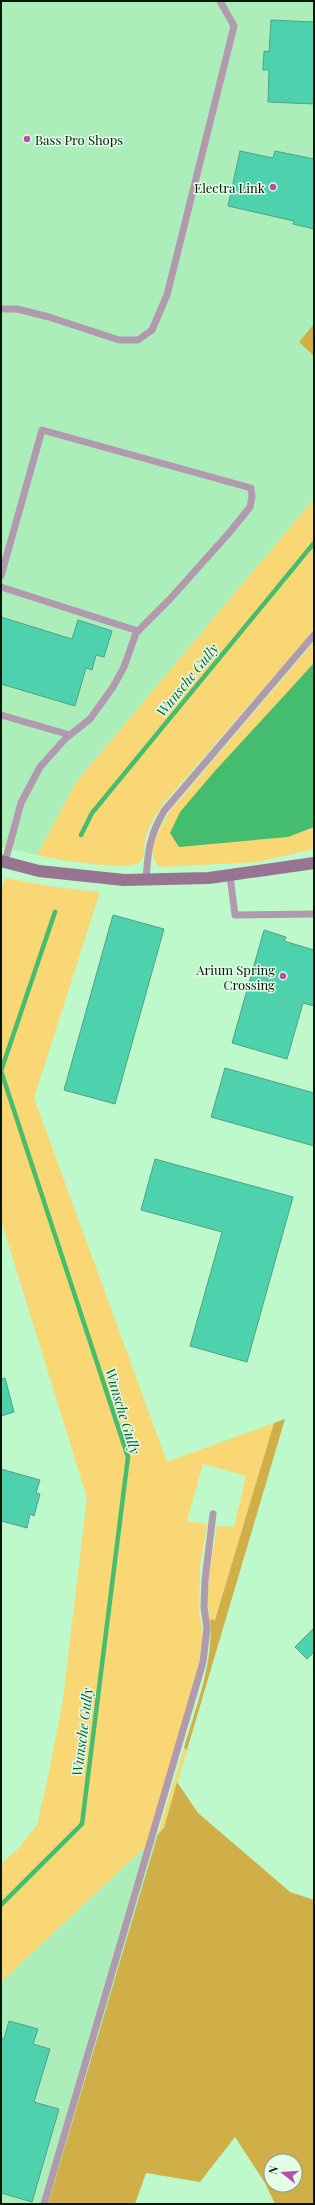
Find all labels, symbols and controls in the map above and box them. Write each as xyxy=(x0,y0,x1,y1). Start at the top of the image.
place label: Bass Pro Shops xyxy=(35,131,123,148)
marker: Bass Pro Shops xyxy=(22,134,32,144)
place label: Electra Link xyxy=(194,179,266,196)
marker: Electra Link xyxy=(268,182,278,192)
water label: Wunsche Gully xyxy=(152,639,223,721)
place label: Arium Spring Crossing xyxy=(195,961,275,993)
marker: Arium Spring Crossing xyxy=(278,971,288,981)
water label: Wunsche Gully xyxy=(101,1366,145,1457)
water label: Wunsche Gully xyxy=(67,1686,97,1777)
north arrow xyxy=(263,2153,303,2193)
text: N xyxy=(265,2164,281,2176)

